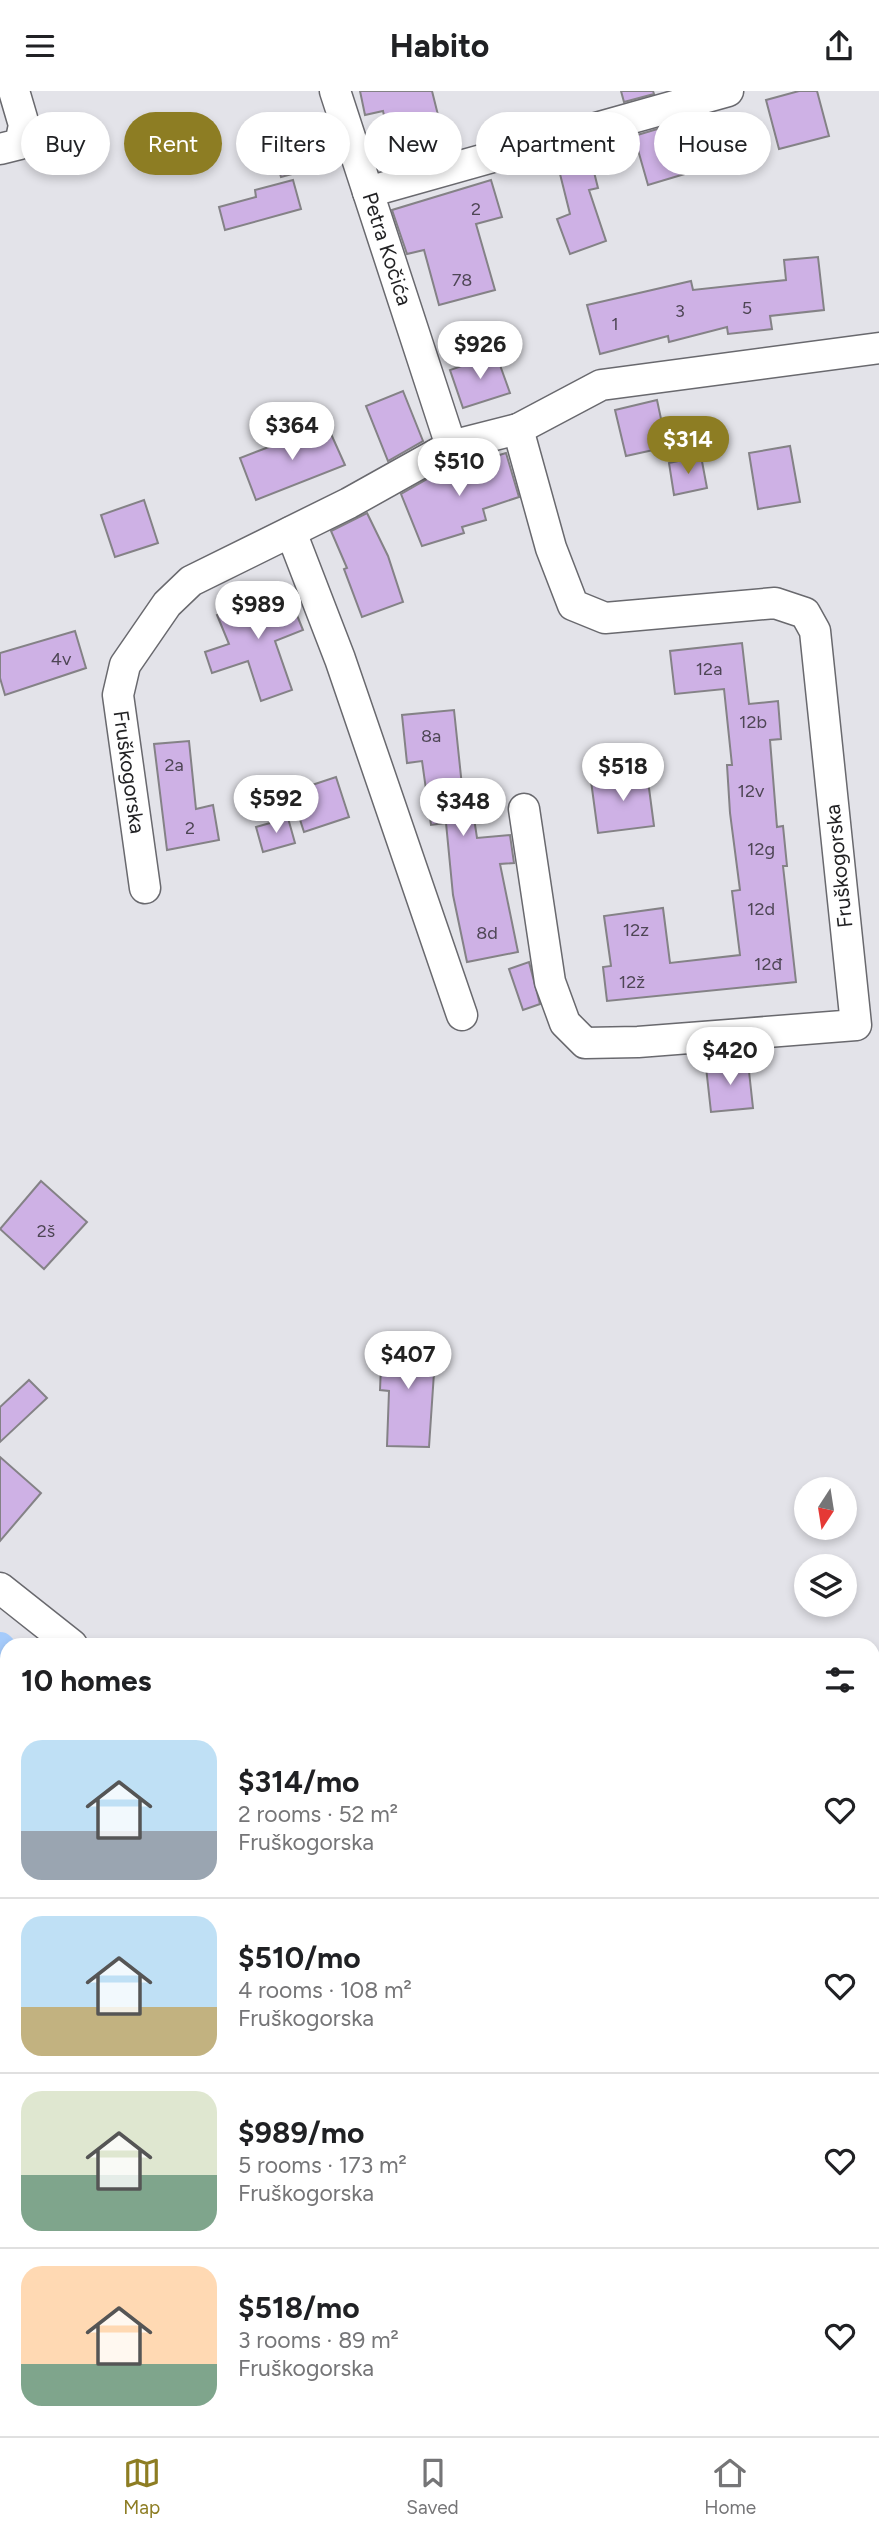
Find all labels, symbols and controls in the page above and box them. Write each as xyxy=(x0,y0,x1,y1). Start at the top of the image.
icon: menu xyxy=(21,27,59,65)
text: Habito xyxy=(390,27,489,65)
icon: share xyxy=(820,27,858,65)
chip: Buy xyxy=(21,112,110,175)
chip: Rent xyxy=(124,112,222,175)
chip: Filters xyxy=(236,112,350,175)
chip: New xyxy=(364,112,462,175)
chip: Apartment xyxy=(476,112,640,175)
chip: House xyxy=(654,112,771,175)
street label: Petra Kočića xyxy=(357,189,418,309)
house number: 2 xyxy=(471,198,481,220)
house number: 78 xyxy=(452,269,472,291)
house number: 5 xyxy=(742,297,752,319)
house number: 3 xyxy=(675,300,685,322)
house number: 1 xyxy=(611,313,619,335)
pin: $926 xyxy=(439,321,521,381)
text: $926 xyxy=(454,330,506,358)
pin: $364 xyxy=(251,403,333,462)
text: $364 xyxy=(265,411,319,439)
pin: $314 xyxy=(647,417,729,476)
text: $314 xyxy=(663,425,713,453)
pin: $510 xyxy=(418,439,500,498)
text: $510 xyxy=(434,447,484,475)
pin: $989 xyxy=(217,581,299,641)
text: $989 xyxy=(231,590,285,618)
house number: 4v xyxy=(51,648,72,670)
house number: 12a xyxy=(696,658,722,680)
street label: Fruškogorska xyxy=(108,709,151,835)
house number: 12b xyxy=(739,711,767,733)
house number: 8a xyxy=(421,725,441,747)
pin: $518 xyxy=(582,743,664,803)
text: $518 xyxy=(598,752,648,780)
house number: 2a xyxy=(164,754,184,776)
pin: $592 xyxy=(235,775,317,835)
pin: $348 xyxy=(422,779,504,838)
house number: 12v xyxy=(738,780,765,802)
text: $592 xyxy=(250,784,302,812)
text: $348 xyxy=(436,787,490,815)
street label: Fruškogorska xyxy=(820,803,857,929)
house number: 2 xyxy=(185,817,195,839)
house number: 12g xyxy=(747,838,775,860)
house number: 12d xyxy=(747,898,775,920)
house number: 12z xyxy=(623,919,649,941)
house number: 8d xyxy=(476,922,498,944)
house number: 12đ xyxy=(754,953,782,975)
house number: 12ž xyxy=(619,971,645,993)
pin: $420 xyxy=(689,1027,771,1087)
text: $420 xyxy=(702,1036,758,1064)
house number: 2š xyxy=(37,1220,55,1242)
pin: $407 xyxy=(367,1331,449,1391)
text: $407 xyxy=(381,1340,436,1368)
north arrow xyxy=(794,1477,858,1540)
map controls xyxy=(794,1477,857,1617)
button: layers xyxy=(794,1554,857,1617)
icon: filters xyxy=(821,1661,859,1699)
text: 10 homes xyxy=(21,1662,152,1699)
text: $314/mo xyxy=(238,1763,360,1800)
icon: home xyxy=(77,1768,161,1852)
icon: heart xyxy=(821,1791,859,1829)
text: 2 rooms · 52 m² xyxy=(238,1800,398,1828)
text: Fruškogorska xyxy=(238,1828,374,1856)
text: $510/mo xyxy=(238,1939,361,1976)
icon: home xyxy=(77,1944,161,2028)
icon: heart xyxy=(821,1967,859,2005)
text: 4 rooms · 108 m² xyxy=(238,1976,412,2004)
text: Fruškogorska xyxy=(238,2004,374,2032)
text: $989/mo xyxy=(238,2114,364,2151)
icon: home xyxy=(77,2119,161,2203)
icon: heart xyxy=(821,2142,859,2180)
text: 5 rooms · 173 m² xyxy=(238,2151,407,2179)
text: Fruškogorska xyxy=(238,2179,374,2207)
text: $518/mo xyxy=(238,2289,360,2326)
icon: home xyxy=(77,2294,161,2378)
icon: heart xyxy=(821,2317,859,2355)
text: 3 rooms · 89 m² xyxy=(238,2326,399,2354)
text: Fruškogorska xyxy=(238,2354,374,2382)
tab: Map xyxy=(123,2454,161,2519)
tab: Saved xyxy=(406,2454,459,2519)
tab: Home xyxy=(704,2454,756,2519)

